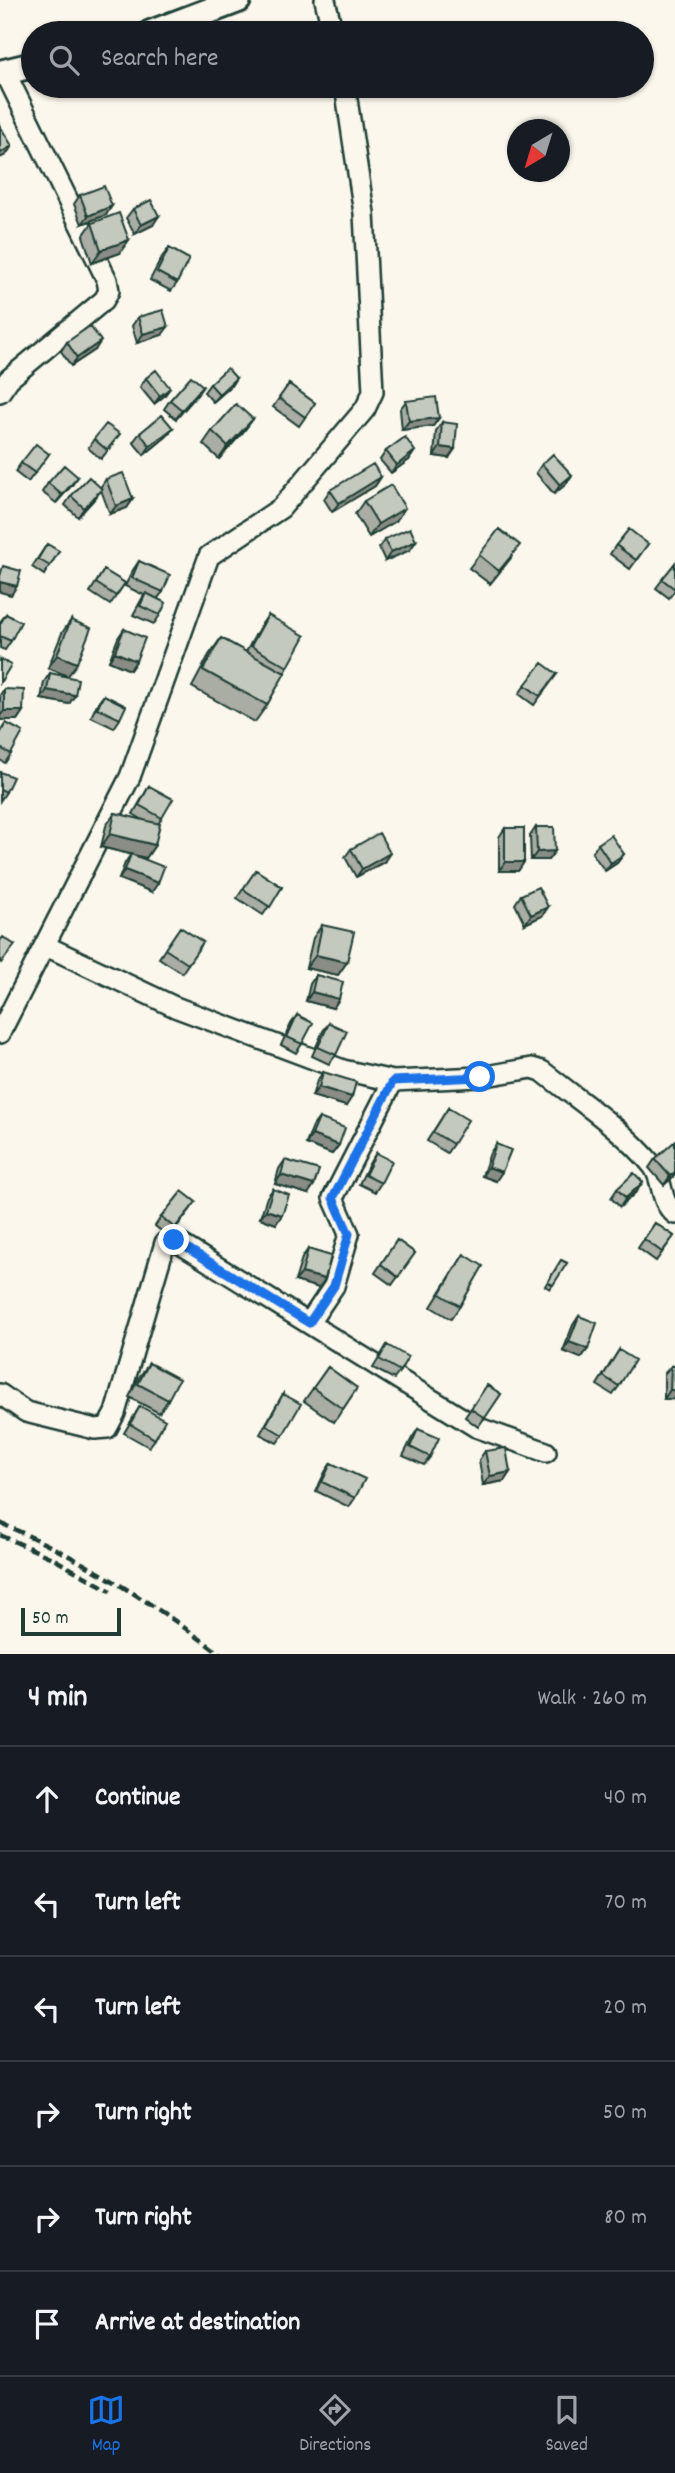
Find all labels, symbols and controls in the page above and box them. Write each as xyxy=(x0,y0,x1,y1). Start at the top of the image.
search box xyxy=(21,21,654,98)
icon: search xyxy=(45,41,83,79)
text: Search here xyxy=(101,41,219,78)
north arrow xyxy=(507,119,570,182)
route start xyxy=(464,1061,495,1092)
route end xyxy=(158,1224,189,1255)
scale bar xyxy=(21,1605,121,1637)
text: 50 m xyxy=(32,1606,69,1633)
text: 4 min xyxy=(28,1678,87,1721)
text: Walk · 260 m xyxy=(537,1683,647,1716)
icon: ahead xyxy=(28,1780,66,1818)
text: Continue xyxy=(95,1780,180,1817)
text: 40 m xyxy=(604,1782,647,1815)
icon: left xyxy=(28,1885,66,1923)
text: Turn left xyxy=(95,1885,181,1922)
text: 70 m xyxy=(605,1887,647,1920)
icon: left xyxy=(28,1990,66,2028)
text: Turn left xyxy=(95,1990,181,2027)
text: 20 m xyxy=(603,1992,647,2025)
icon: right xyxy=(28,2095,66,2133)
text: Turn right xyxy=(95,2095,192,2132)
text: 50 m xyxy=(603,2097,647,2130)
icon: right xyxy=(28,2200,66,2238)
text: Turn right xyxy=(95,2200,192,2237)
text: 80 m xyxy=(604,2202,647,2235)
icon: arrive xyxy=(28,2305,66,2343)
text: Arrive at destination xyxy=(95,2305,300,2342)
tab: Map xyxy=(87,2391,125,2460)
tab: Directions xyxy=(299,2391,371,2460)
tab: Saved xyxy=(545,2391,588,2460)

